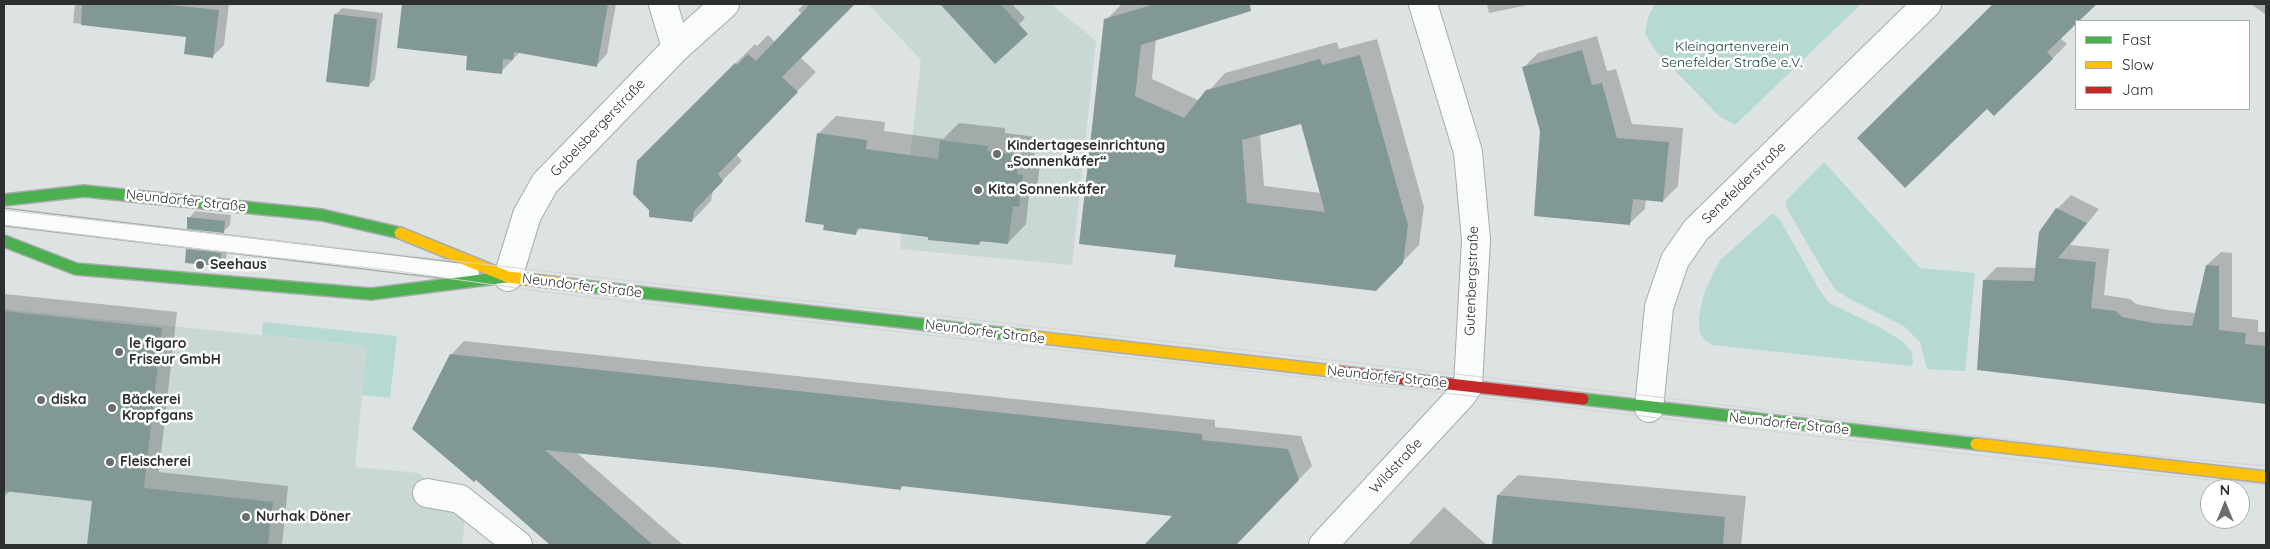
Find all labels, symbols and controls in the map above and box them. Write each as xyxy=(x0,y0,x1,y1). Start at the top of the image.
legend xyxy=(2075,20,2250,110)
text: Fast xyxy=(2122,30,2151,49)
park label: Kleingartenverein Senefelder Straße e.V. xyxy=(1661,39,1803,72)
text: Slow xyxy=(2122,55,2154,74)
street label: Gabelsbergerstraße xyxy=(547,76,649,180)
text: Jam xyxy=(2122,80,2153,99)
place label: Kindertageseinrichtung „Sonnenkäfer“ xyxy=(1007,138,1165,170)
street label: Senefelderstraße xyxy=(1698,139,1790,227)
marker: Kindertageseinrichtung „Sonnenkäfer“ xyxy=(991,148,1003,160)
place label: Kita Sonnenkäfer xyxy=(988,182,1106,198)
marker: Kita Sonnenkäfer xyxy=(972,184,984,196)
street label: Neundorfer Straße xyxy=(125,186,247,216)
street label: Gutenbergstraße xyxy=(1462,226,1482,336)
place label: Seehaus xyxy=(210,257,267,273)
marker: Seehaus xyxy=(194,259,206,271)
street label: Neundorfer Straße xyxy=(521,270,643,302)
street label: Neundorfer Straße xyxy=(924,316,1046,348)
place label: le figaro Friseur GmbH xyxy=(129,336,221,368)
marker: le figaro Friseur GmbH xyxy=(113,346,125,358)
street label: Neundorfer Straße xyxy=(1326,362,1448,392)
place label: diska xyxy=(51,392,87,408)
place label: Bäckerei Kropfgans xyxy=(122,392,193,424)
marker: diska xyxy=(35,394,47,406)
marker: Bäckerei Kropfgans xyxy=(106,402,118,414)
street label: Neundorfer Straße xyxy=(1728,409,1850,439)
street label: Wildstraße xyxy=(1366,435,1426,497)
place label: Fleischerei xyxy=(120,454,191,470)
marker: Fleischerei xyxy=(104,456,116,468)
north arrow xyxy=(2200,479,2250,529)
text: N xyxy=(2220,481,2230,499)
place label: Nurhak Döner xyxy=(256,509,351,525)
marker: Nurhak Döner xyxy=(240,511,252,523)

